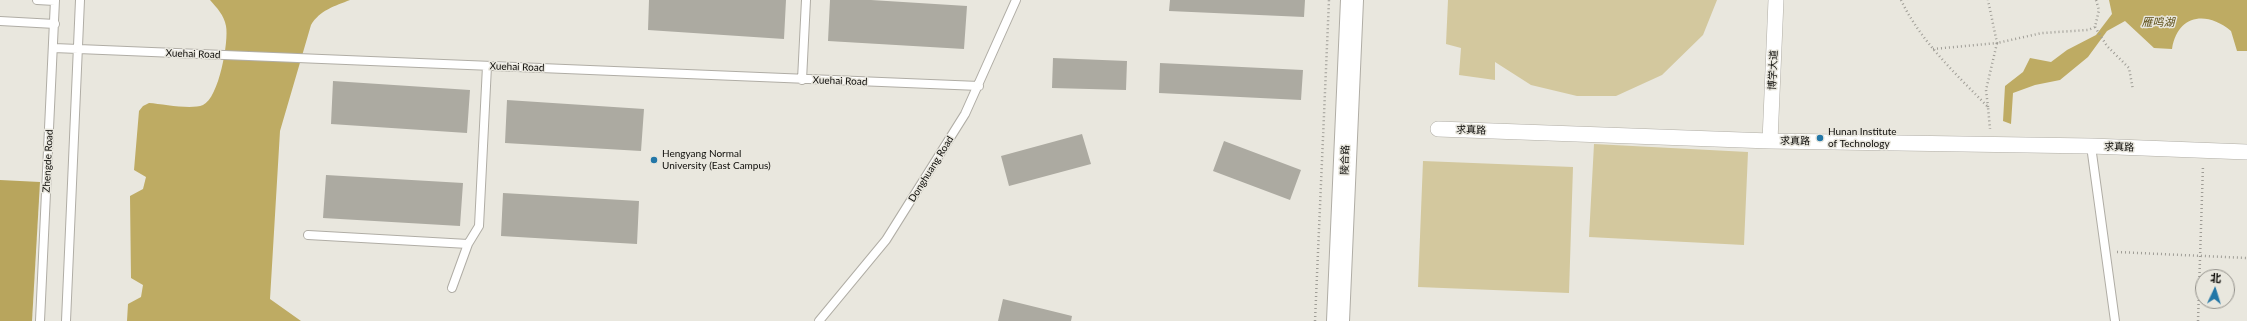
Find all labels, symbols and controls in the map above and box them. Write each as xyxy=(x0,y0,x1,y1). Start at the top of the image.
water label: 雁鸣湖 xyxy=(2142,15,2174,29)
street label: Xuehai Road xyxy=(165,47,221,61)
street label: 博学大道 xyxy=(1766,50,1780,90)
street label: Xuehai Road xyxy=(489,60,545,74)
street label: Xuehai Road xyxy=(812,74,868,88)
street label: 求真路 xyxy=(1456,123,1486,137)
place label: Hunan Institute of Technology xyxy=(1828,126,1897,150)
street label: Zhengde Road xyxy=(40,129,56,193)
marker: Hunan Institute of Technology xyxy=(1815,133,1825,143)
street label: Donghuang Road xyxy=(906,134,956,204)
street label: 求真路 xyxy=(1780,135,1810,147)
street label: 求真路 xyxy=(2104,140,2134,154)
street label: 陵合路 xyxy=(1338,145,1352,175)
place label: Hengyang Normal University (East Campus) xyxy=(662,148,771,172)
marker: Hengyang Normal University (East Campus) xyxy=(649,155,659,165)
north arrow xyxy=(2195,269,2235,309)
text: 北 xyxy=(2210,271,2222,284)

